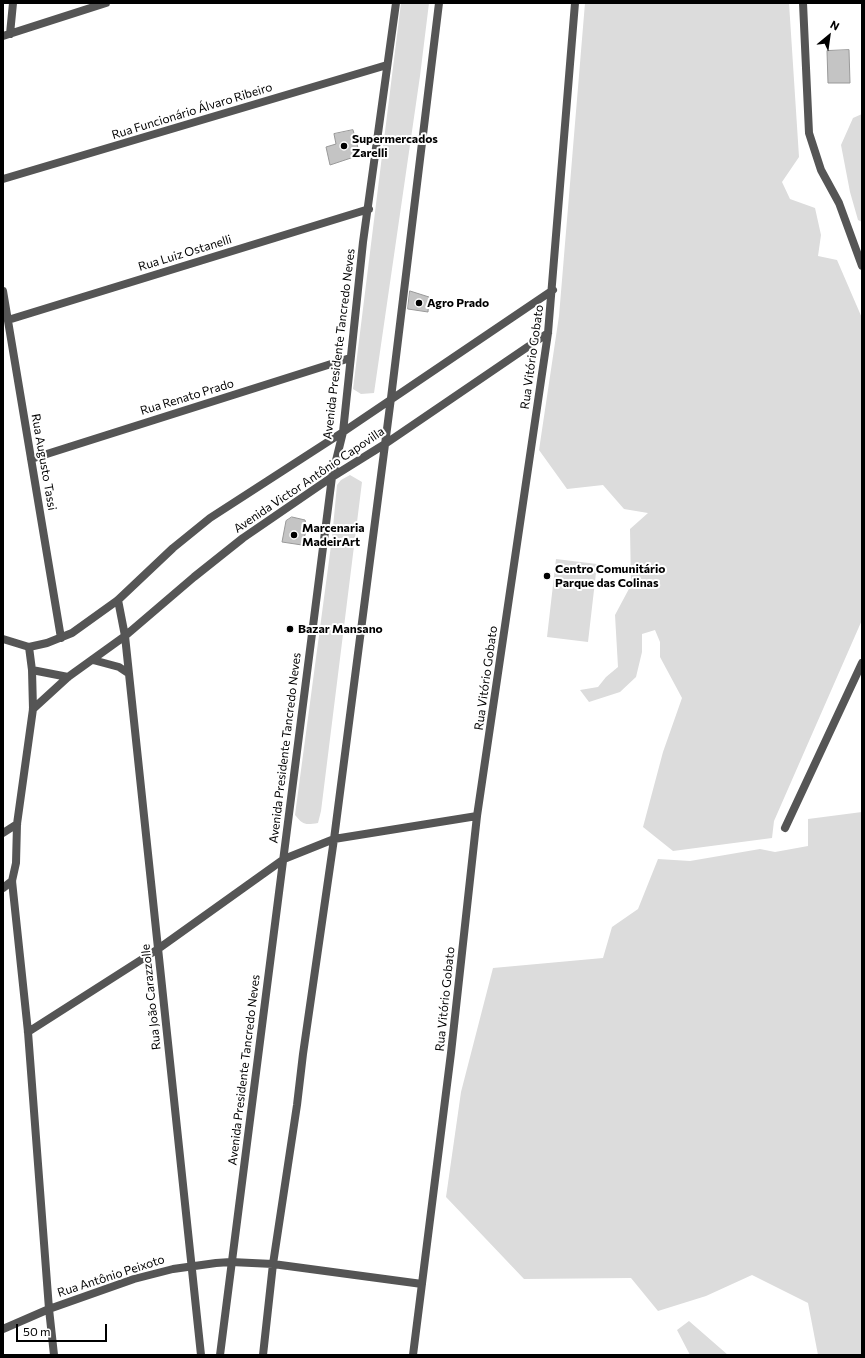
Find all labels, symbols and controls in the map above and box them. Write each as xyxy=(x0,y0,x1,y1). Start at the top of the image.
north arrow xyxy=(809,16,849,56)
text: N xyxy=(828,17,842,33)
street label: Rua Funcionário Álvaro Ribeiro xyxy=(110,80,274,142)
place label: Supermercados Zarelli xyxy=(352,132,438,160)
marker: Supermercados Zarelli xyxy=(339,141,349,151)
street label: Rua Luiz Ostanelli xyxy=(137,232,233,274)
street label: Avenida Presidente Tancredo Neves xyxy=(320,248,358,440)
place label: Agro Prado xyxy=(427,296,489,310)
marker: Agro Prado xyxy=(414,298,424,308)
street label: Rua Vitório Gobato xyxy=(518,304,546,410)
street label: Rua Renato Prado xyxy=(138,376,236,418)
street label: Rua Augusto Tassi xyxy=(28,413,60,511)
street label: Avenida Victor Antônio Capovilla xyxy=(231,424,387,536)
place label: Marcenaria MadeirArt xyxy=(302,521,365,549)
marker: Marcenaria MadeirArt xyxy=(289,530,299,540)
place label: Centro Comunitário Parque das Colinas xyxy=(555,562,666,590)
marker: Centro Comunitário Parque das Colinas xyxy=(542,571,552,581)
place label: Bazar Mansano xyxy=(298,622,383,636)
marker: Bazar Mansano xyxy=(285,624,295,634)
street label: Rua Vitório Gobato xyxy=(472,625,500,731)
street label: Avenida Presidente Tancredo Neves xyxy=(266,652,304,844)
street label: Rua João Carazzolle xyxy=(138,943,164,1051)
street label: Rua Vitório Gobato xyxy=(432,946,458,1052)
street label: Avenida Presidente Tancredo Neves xyxy=(225,974,263,1166)
street label: Rua Antônio Peixoto xyxy=(56,1252,166,1300)
scale bar xyxy=(18,1316,109,1342)
text: 50 m xyxy=(23,1324,51,1338)

